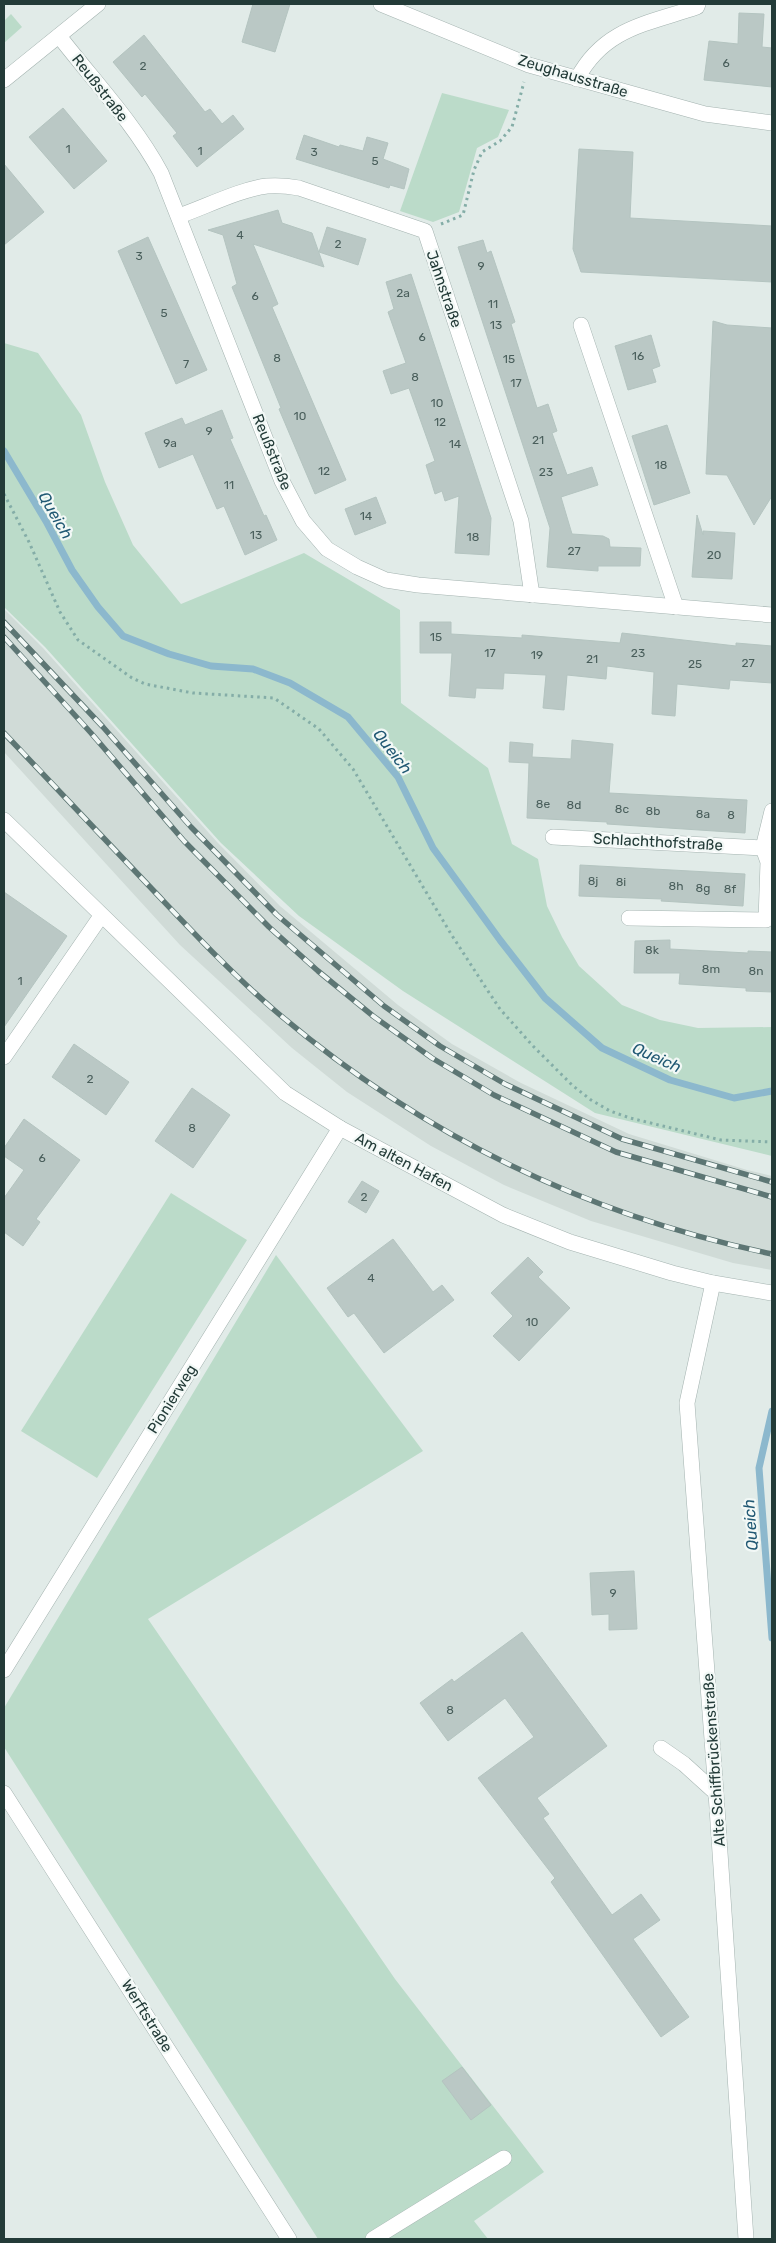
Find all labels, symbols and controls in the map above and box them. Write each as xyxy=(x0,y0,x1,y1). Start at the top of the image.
street label: Reußstraße xyxy=(68,51,132,125)
street label: Zeughausstraße xyxy=(516,51,630,101)
house number: 6 xyxy=(722,56,730,70)
house number: 2 xyxy=(139,59,147,73)
house number: 1 xyxy=(65,142,71,156)
house number: 1 xyxy=(197,144,203,158)
house number: 3 xyxy=(310,145,318,159)
house number: 5 xyxy=(371,154,379,168)
house number: 4 xyxy=(236,228,244,242)
house number: 2 xyxy=(334,237,342,251)
street label: Jahnstraße xyxy=(422,248,466,330)
house number: 3 xyxy=(135,249,143,263)
house number: 9 xyxy=(477,259,485,273)
house number: 2a xyxy=(396,286,410,300)
house number: 6 xyxy=(251,289,259,303)
house number: 11 xyxy=(488,297,498,311)
house number: 5 xyxy=(160,306,168,320)
house number: 13 xyxy=(490,318,502,332)
house number: 6 xyxy=(418,330,426,344)
house number: 16 xyxy=(632,349,644,363)
house number: 8 xyxy=(273,351,281,365)
house number: 15 xyxy=(503,352,515,366)
house number: 7 xyxy=(183,357,189,371)
house number: 8 xyxy=(411,370,419,384)
house number: 17 xyxy=(510,376,522,390)
house number: 10 xyxy=(431,396,443,410)
house number: 10 xyxy=(294,409,306,423)
street label: Reußstraße xyxy=(249,411,295,493)
house number: 12 xyxy=(434,415,446,429)
house number: 9 xyxy=(205,424,213,438)
house number: 21 xyxy=(532,433,544,447)
house number: 9a xyxy=(163,436,177,450)
house number: 14 xyxy=(449,437,462,451)
house number: 18 xyxy=(655,458,667,472)
house number: 12 xyxy=(318,464,330,478)
house number: 23 xyxy=(539,465,553,479)
house number: 11 xyxy=(224,478,234,492)
water label: Queich xyxy=(34,488,77,542)
house number: 14 xyxy=(360,509,373,523)
house number: 13 xyxy=(250,528,262,542)
house number: 18 xyxy=(467,530,479,544)
house number: 27 xyxy=(567,544,581,558)
house number: 20 xyxy=(707,548,721,562)
house number: 15 xyxy=(430,630,442,644)
house number: 17 xyxy=(484,646,496,660)
house number: 23 xyxy=(631,646,645,660)
house number: 19 xyxy=(531,648,543,662)
house number: 21 xyxy=(586,652,598,666)
house number: 27 xyxy=(741,656,755,670)
house number: 25 xyxy=(688,657,702,671)
water label: Queich xyxy=(369,725,416,778)
house number: 8e xyxy=(536,797,550,811)
house number: 8d xyxy=(567,798,581,812)
house number: 8c xyxy=(615,802,629,816)
house number: 8b xyxy=(646,804,660,818)
house number: 8a xyxy=(696,807,710,821)
house number: 8 xyxy=(727,808,735,822)
street label: Schlachthofstraße xyxy=(593,830,723,854)
house number: 8j xyxy=(588,874,598,888)
house number: 8i xyxy=(616,875,626,889)
house number: 8h xyxy=(669,879,683,893)
house number: 8g xyxy=(696,881,710,895)
house number: 8f xyxy=(724,882,736,896)
house number: 8k xyxy=(645,943,660,957)
house number: 8m xyxy=(702,962,720,976)
house number: 8n xyxy=(749,964,763,978)
house number: 1 xyxy=(17,974,23,988)
water label: Queich xyxy=(629,1038,684,1077)
house number: 2 xyxy=(86,1072,94,1086)
house number: 8 xyxy=(188,1121,196,1135)
street label: Am alten Hafen xyxy=(352,1129,456,1195)
house number: 6 xyxy=(38,1151,46,1165)
house number: 2 xyxy=(360,1190,368,1204)
house number: 4 xyxy=(367,1271,375,1285)
house number: 10 xyxy=(526,1315,538,1329)
street label: Pionierweg xyxy=(144,1361,200,1437)
water label: Queich xyxy=(739,1498,762,1551)
house number: 9 xyxy=(609,1586,617,1600)
street label: Alte Schiffbrückenstraße xyxy=(699,1673,729,1847)
house number: 8 xyxy=(446,1703,454,1717)
street label: Werftstraße xyxy=(118,1976,176,2056)

